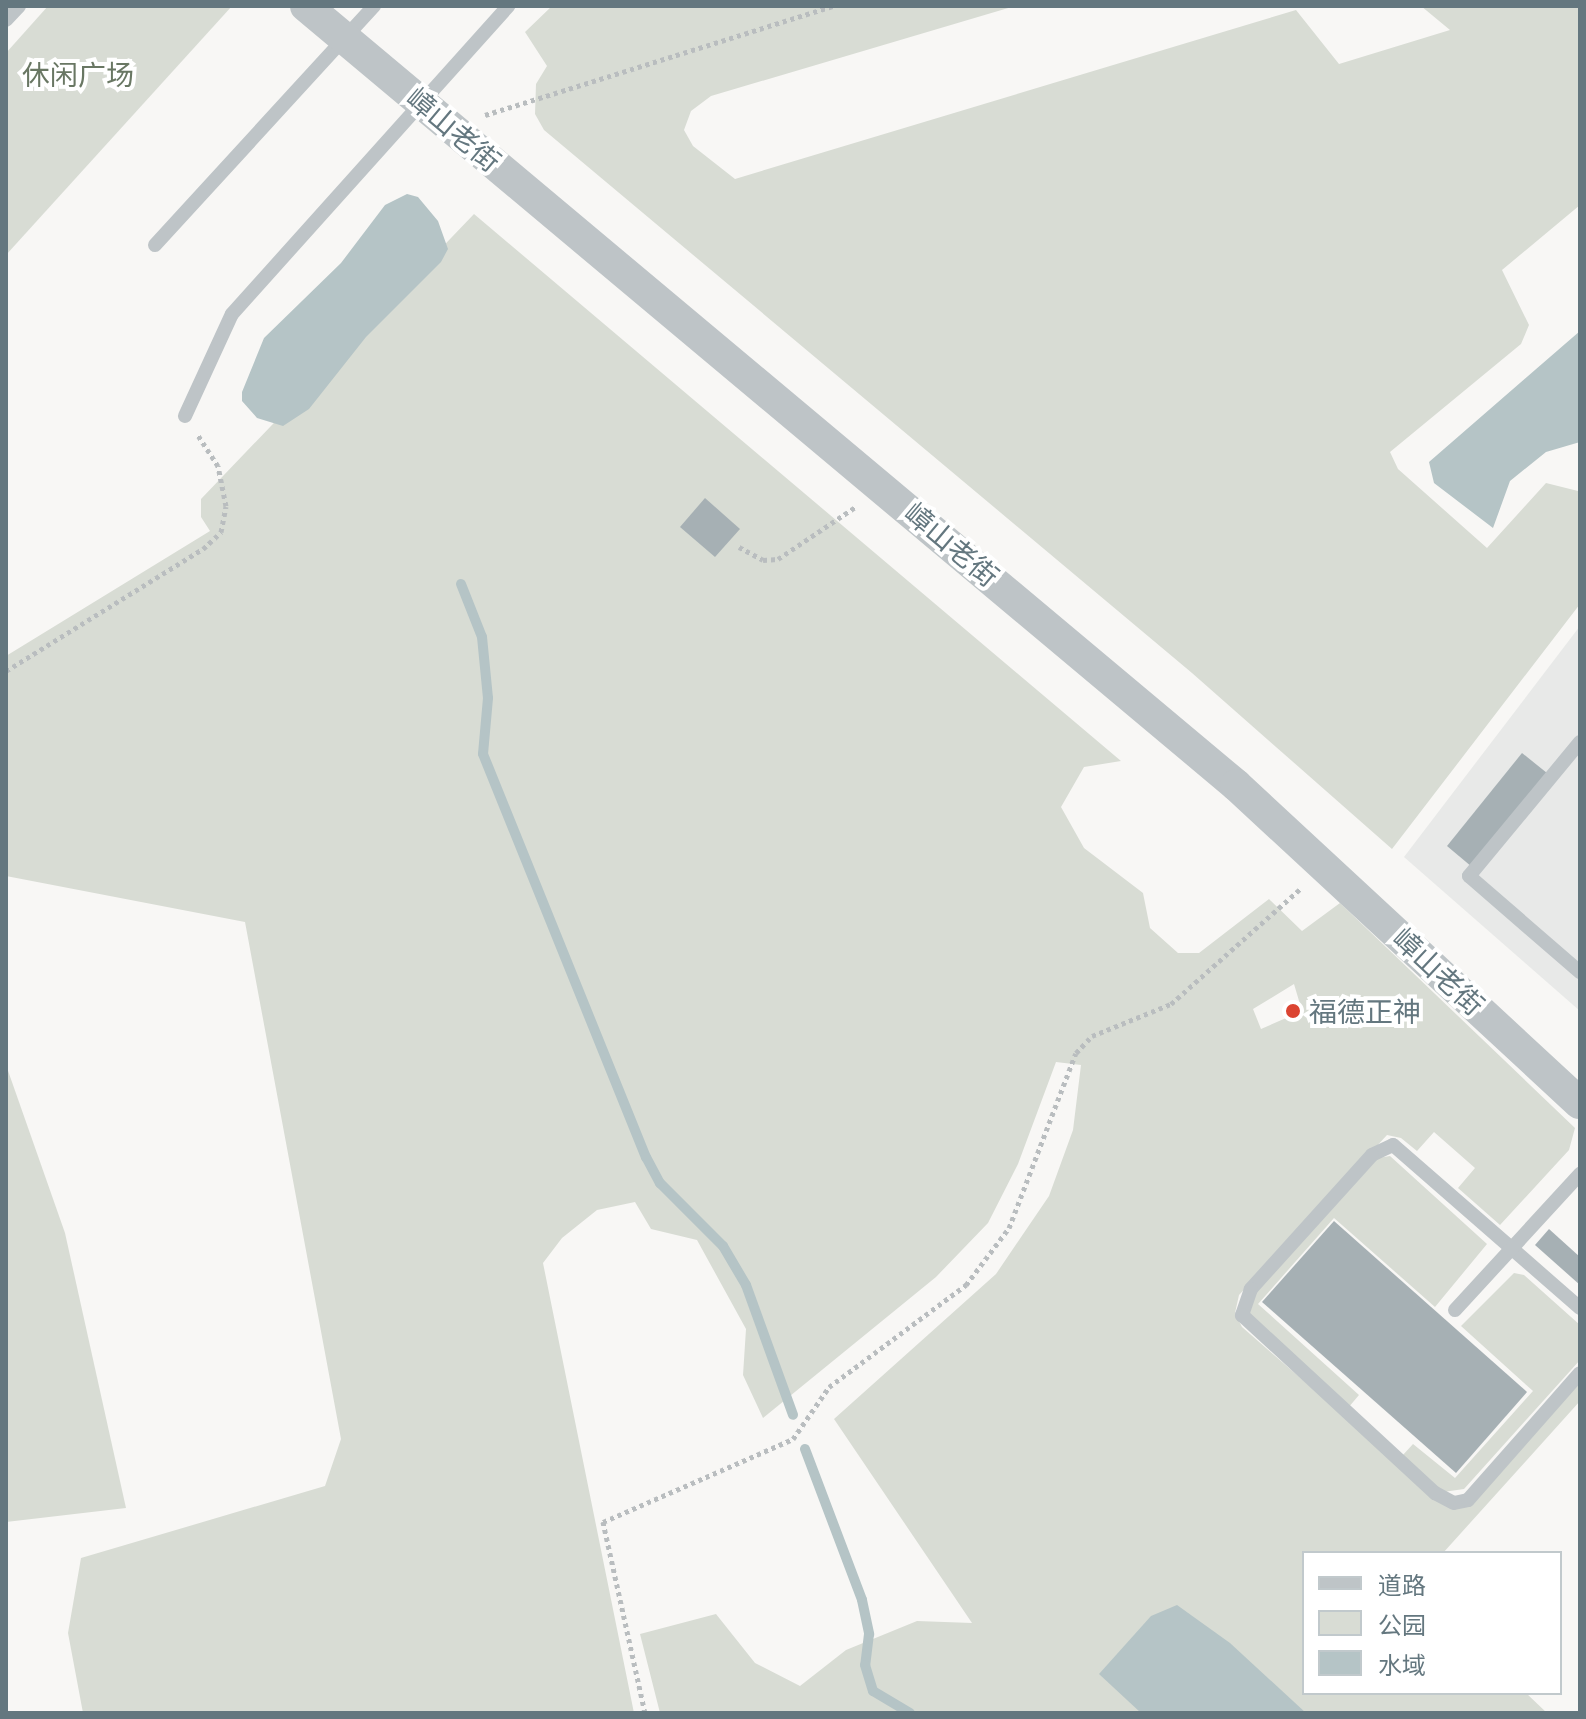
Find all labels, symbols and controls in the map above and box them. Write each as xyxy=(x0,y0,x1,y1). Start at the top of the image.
park label: 休闲广场 xyxy=(22,57,134,91)
street label: 嶂山老街 xyxy=(400,80,508,178)
street label: 嶂山老街 xyxy=(898,495,1006,593)
street label: 嶂山老街 xyxy=(1387,921,1491,1021)
place label: 福德正神 xyxy=(1309,994,1421,1028)
marker: 福德正神 xyxy=(1284,1002,1302,1020)
legend xyxy=(1302,1551,1562,1695)
text: 道路 xyxy=(1378,1568,1426,1601)
text: 公园 xyxy=(1378,1608,1426,1641)
text: 水域 xyxy=(1378,1648,1426,1681)

